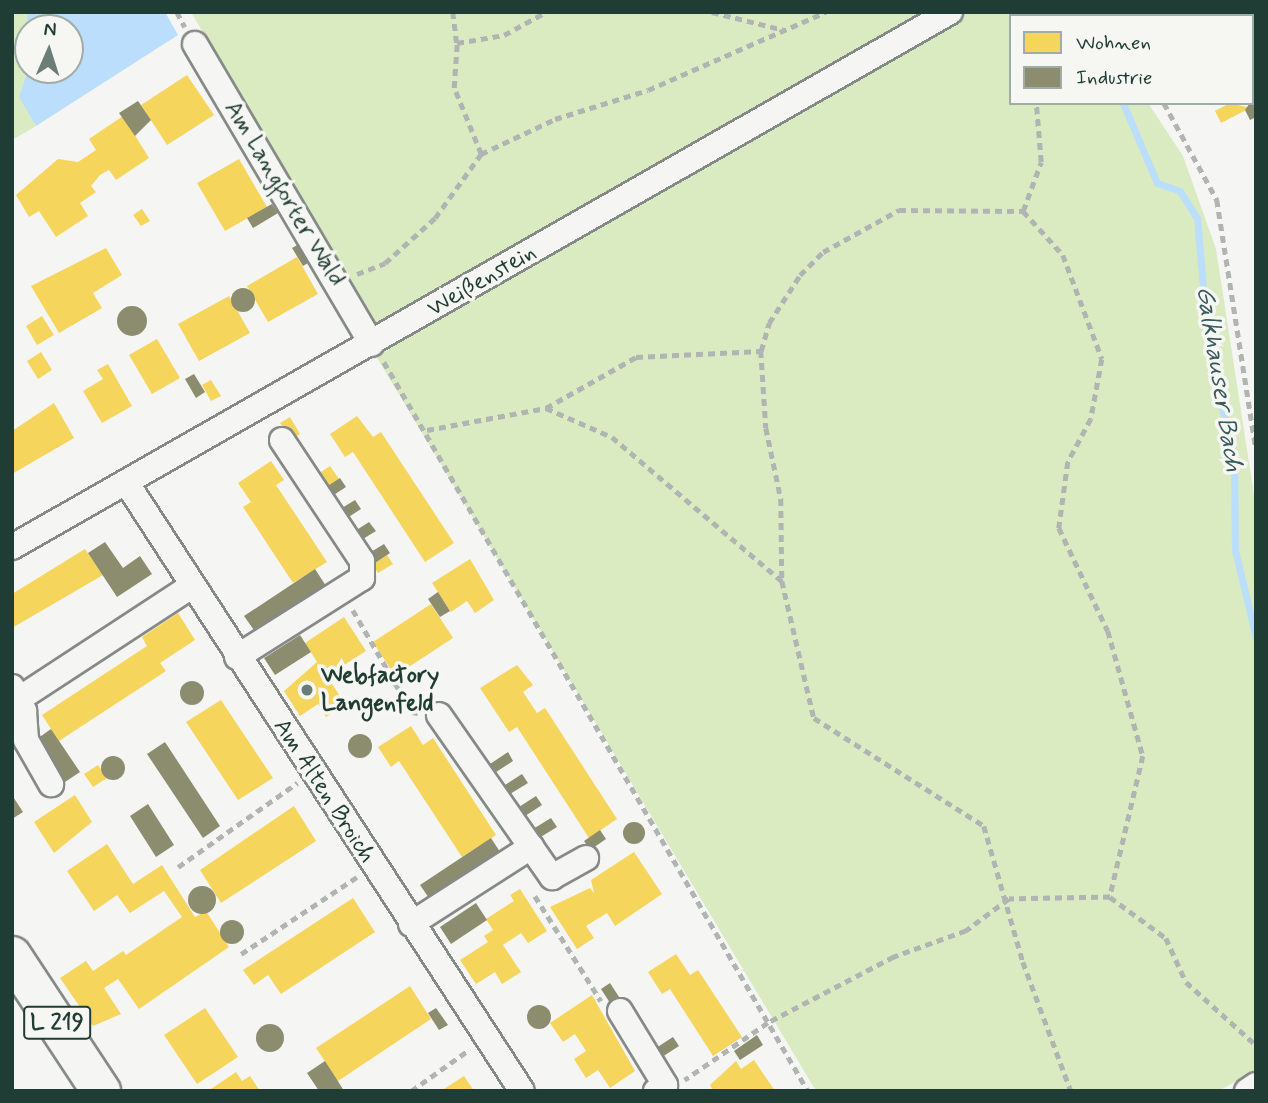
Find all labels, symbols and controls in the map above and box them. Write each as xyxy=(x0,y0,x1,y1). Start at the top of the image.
north arrow xyxy=(14,14,84,84)
legend xyxy=(1009,14,1254,105)
text: N xyxy=(43,17,57,42)
text: Wohnen xyxy=(1076,29,1151,57)
text: Industrie xyxy=(1076,64,1152,92)
street label: Am Langforter Wald xyxy=(217,96,351,292)
street label: Weißenstein xyxy=(423,238,541,324)
water label: Galkhauser Bach xyxy=(1188,284,1248,474)
place label: Webfactory Langenfeld xyxy=(321,662,439,718)
marker: Webfactory Langenfeld xyxy=(299,682,315,698)
street label: Am Alten Broich xyxy=(265,711,383,871)
road number: L 219 xyxy=(22,1004,92,1042)

